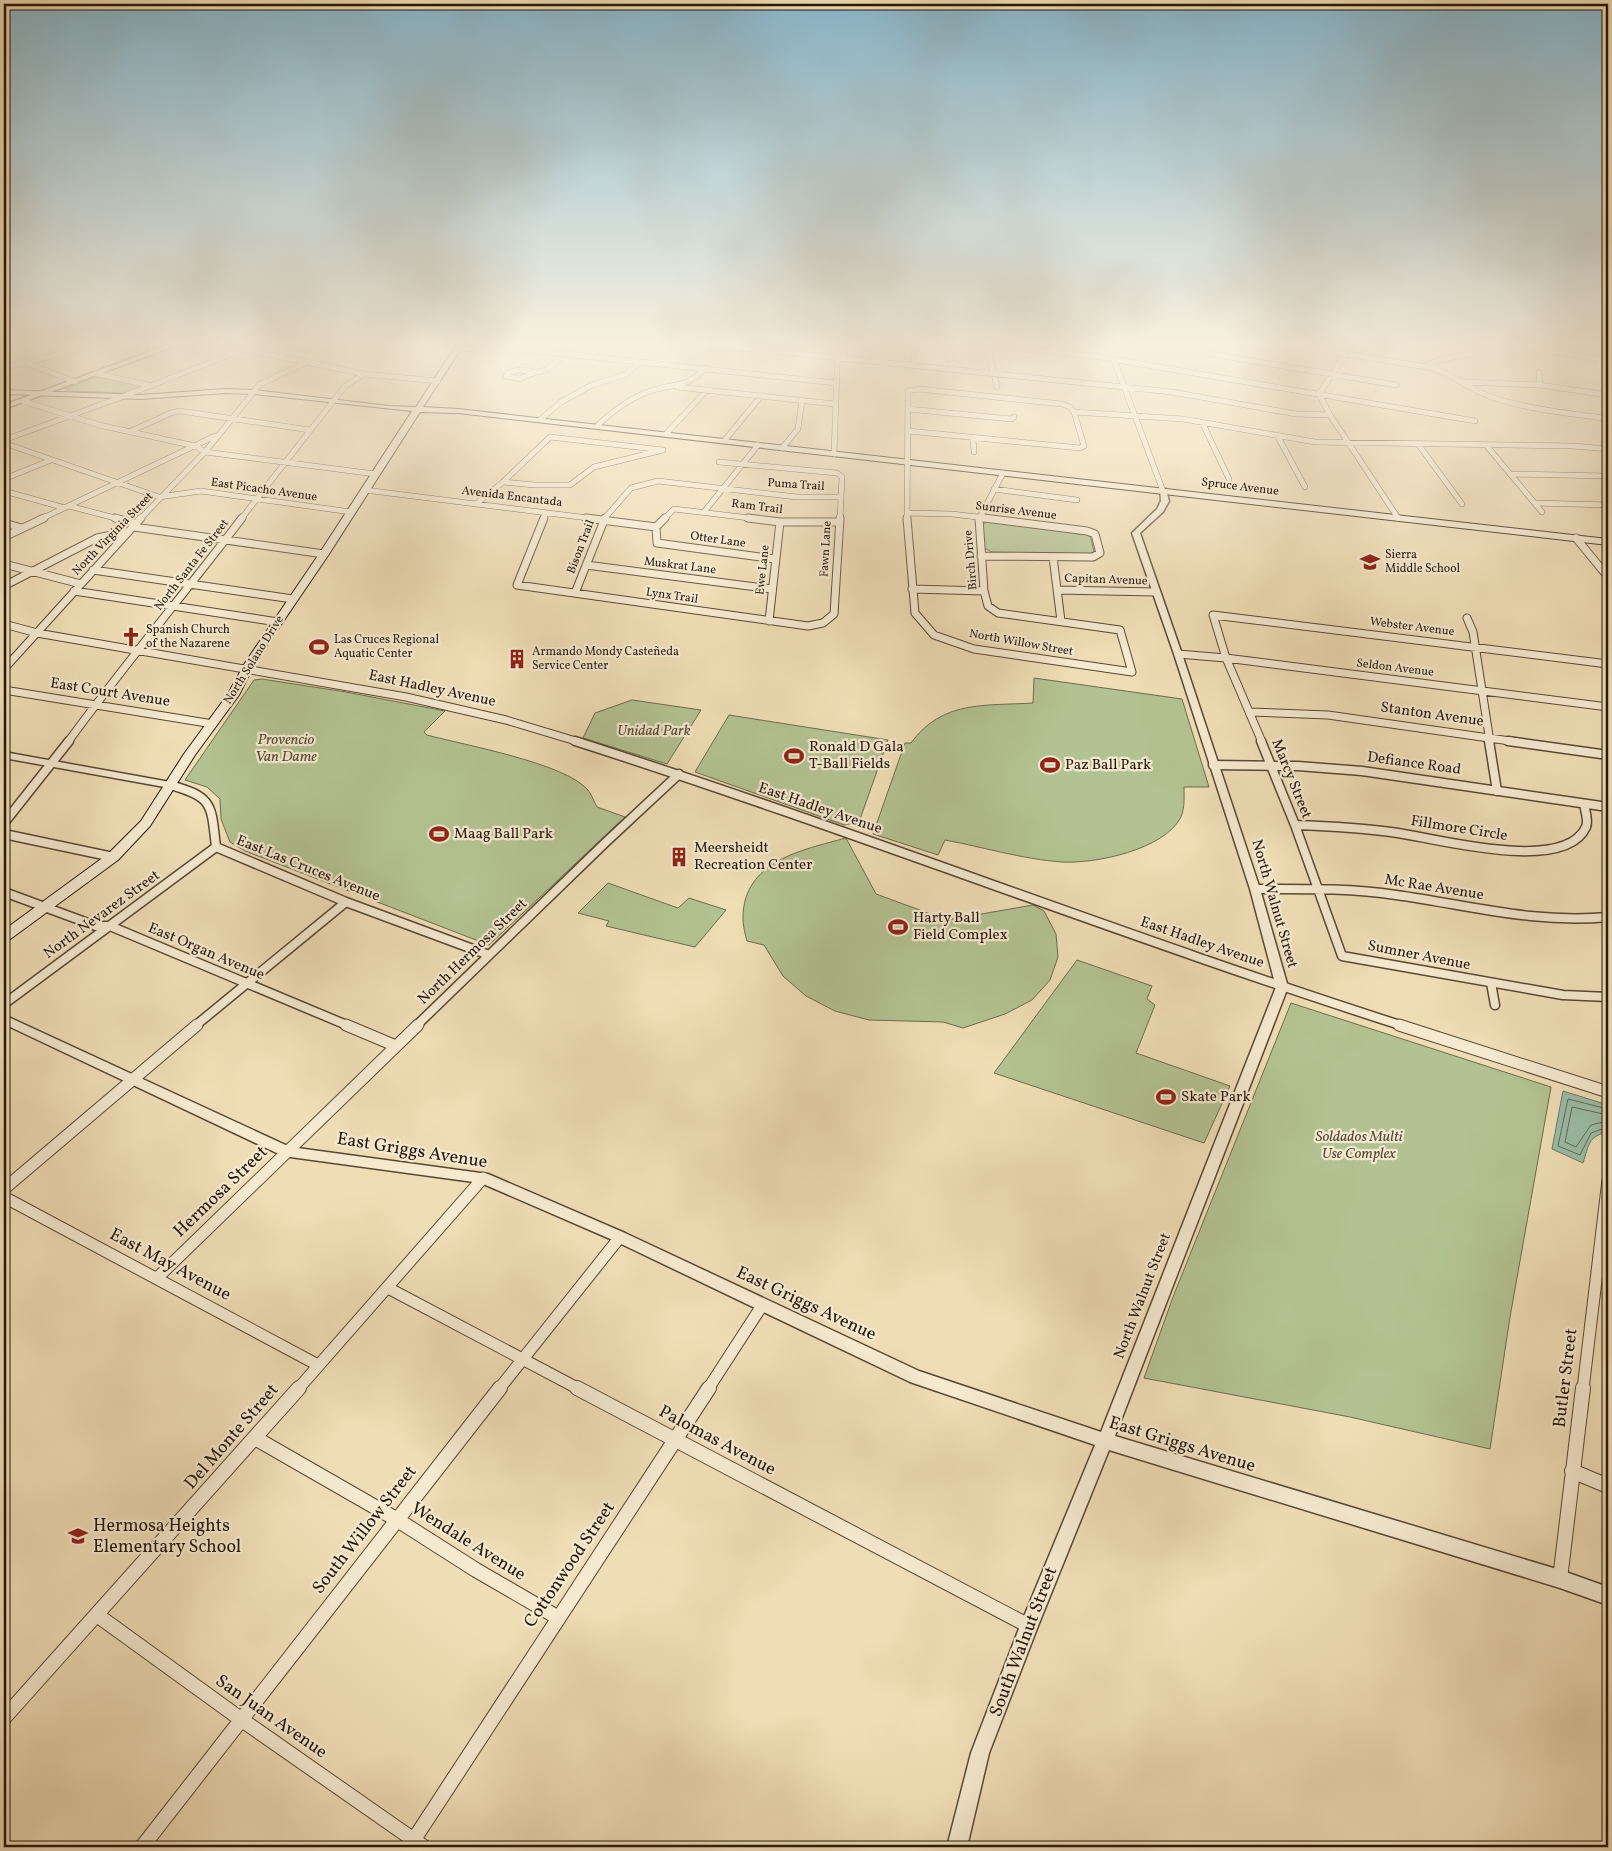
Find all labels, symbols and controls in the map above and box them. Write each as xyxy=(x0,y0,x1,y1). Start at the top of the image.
street label: Spruce Avenue xyxy=(1200,474,1280,500)
street label: East Picacho Avenue xyxy=(210,475,318,505)
street label: Puma Trail xyxy=(767,475,825,495)
street label: Avenida Encantada xyxy=(461,483,563,511)
street label: North Virginia Street xyxy=(69,489,157,579)
street label: Ram Trail xyxy=(730,496,784,518)
street label: Sunrise Avenue xyxy=(974,498,1058,524)
street label: North Santa Fe Street xyxy=(151,516,233,614)
street label: Bison Trail xyxy=(563,517,599,576)
street label: Fawn Lane xyxy=(817,520,835,577)
street label: Otter Lane xyxy=(689,528,747,552)
street label: Birch Drive xyxy=(960,529,982,591)
street label: Ewe Lane xyxy=(752,544,774,596)
place label: Sierra Middle School xyxy=(1385,547,1460,577)
school or university icon: Sierra Middle School xyxy=(1359,551,1381,573)
street label: Muskrat Lane xyxy=(643,554,717,578)
street label: Capitan Avenue xyxy=(1064,571,1148,589)
street label: Lynx Trail xyxy=(645,584,700,608)
street label: North Solano Drive xyxy=(220,612,288,707)
street label: Webster Avenue xyxy=(1369,614,1455,640)
place label: Spanish Church of the Nazarene xyxy=(146,622,230,652)
church icon: Spanish Church of the Nazarene xyxy=(120,626,142,648)
street label: North Willow Street xyxy=(968,626,1074,660)
place label: Las Cruces Regional Aquatic Center xyxy=(334,632,439,662)
sports icon: Las Cruces Regional Aquatic Center xyxy=(308,636,330,658)
place label: Armando Mondy Casteñeda Service Center xyxy=(532,644,679,674)
building icon: Armando Mondy Casteñeda Service Center xyxy=(506,648,528,670)
street label: Seldon Avenue xyxy=(1355,655,1435,681)
street label: East Hadley Avenue xyxy=(366,665,498,713)
street label: East Court Avenue xyxy=(49,673,171,713)
street label: Stanton Avenue xyxy=(1379,697,1485,733)
park label: Unidad Park xyxy=(617,721,691,742)
park label: Provencio Van Dame xyxy=(255,730,317,768)
street label: Marcy Street xyxy=(1265,736,1317,822)
place label: Ronald D Gala T-Ball Fields xyxy=(809,737,904,775)
sports icon: Ronald D Gala T-Ball Fields xyxy=(783,745,805,767)
street label: Defiance Road xyxy=(1366,747,1462,781)
sports icon: Paz Ball Park xyxy=(1039,754,1061,776)
place label: Paz Ball Park xyxy=(1065,755,1151,776)
street label: East Hadley Avenue xyxy=(755,778,885,840)
street label: Fillmore Circle xyxy=(1409,811,1509,847)
sports icon: Maag Ball Park xyxy=(428,823,450,845)
place label: Maag Ball Park xyxy=(454,824,553,845)
street label: East Las Cruces Avenue xyxy=(233,831,383,907)
street label: North Walnut Street xyxy=(1246,837,1302,971)
place label: Meersheidt Recreation Center xyxy=(694,838,813,876)
building icon: Meersheidt Recreation Center xyxy=(668,846,690,868)
street label: North Nevarez Street xyxy=(39,866,165,964)
street label: Mc Rae Avenue xyxy=(1383,870,1485,906)
street label: North Hermosa Street xyxy=(414,894,532,1010)
place label: Harty Ball Field Complex xyxy=(913,908,1008,946)
street label: East Hadley Avenue xyxy=(1137,912,1267,974)
sports icon: Harty Ball Field Complex xyxy=(887,916,909,938)
street label: East Organ Avenue xyxy=(145,918,267,986)
street label: Sumner Avenue xyxy=(1366,936,1472,976)
sports icon: Skate Park xyxy=(1155,1086,1177,1108)
place label: Skate Park xyxy=(1181,1087,1251,1108)
street label: East Griggs Avenue xyxy=(335,1127,489,1175)
park label: Soldados Multi Use Complex xyxy=(1316,1127,1403,1165)
street label: Hermosa Street xyxy=(168,1140,274,1244)
street label: East May Avenue xyxy=(105,1222,235,1308)
street label: North Walnut Street xyxy=(1109,1230,1177,1362)
street label: East Griggs Avenue xyxy=(732,1261,880,1347)
street label: Butler Street xyxy=(1548,1327,1584,1429)
street label: Del Monte Street xyxy=(179,1379,285,1495)
street label: Palomas Avenue xyxy=(654,1400,780,1482)
street label: East Griggs Avenue xyxy=(1106,1411,1258,1479)
street label: South Willow Street xyxy=(307,1460,423,1600)
street label: Wendale Avenue xyxy=(406,1497,530,1587)
street label: Cottonwood Street xyxy=(519,1497,621,1633)
place label: Hermosa Heights Elementary School xyxy=(93,1514,241,1560)
school or university icon: Hermosa Heights Elementary School xyxy=(67,1525,89,1547)
street label: South Walnut Street xyxy=(984,1563,1064,1721)
street label: San Juan Avenue xyxy=(210,1669,332,1765)

